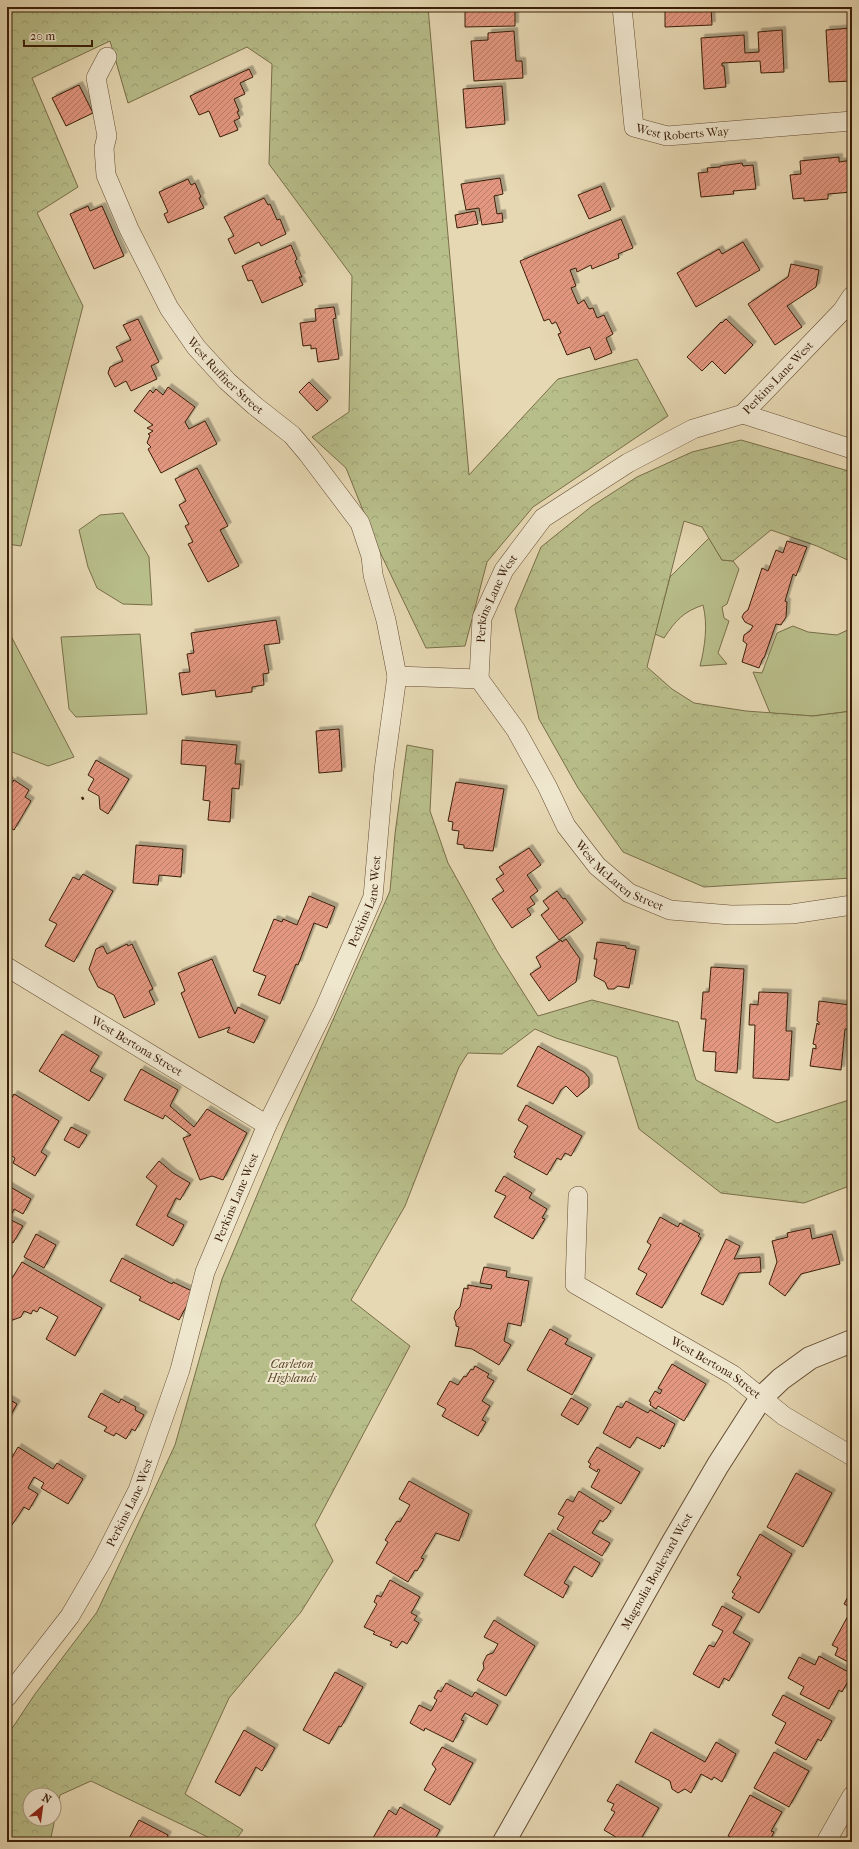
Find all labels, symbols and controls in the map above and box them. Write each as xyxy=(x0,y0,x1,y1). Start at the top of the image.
scale bar xyxy=(24,22,92,48)
text: 20 m xyxy=(30,29,55,43)
street label: West Roberts Way xyxy=(633,121,730,143)
street label: West Ruffner Street xyxy=(184,334,267,418)
street label: Perkins Lane West xyxy=(740,338,817,417)
street label: Perkins Lane West xyxy=(474,551,521,643)
street label: West McLaren Street xyxy=(572,837,666,914)
street label: Perkins Lane West xyxy=(345,854,384,949)
street label: West Bertona Street xyxy=(88,1012,186,1079)
street label: Perkins Lane West xyxy=(211,1150,262,1244)
street label: West Bertona Street xyxy=(668,1333,764,1402)
park label: Carleton Highlands xyxy=(266,1357,317,1385)
street label: Perkins Lane West xyxy=(103,1456,156,1549)
street label: Magnolia Boulevard West xyxy=(618,1510,696,1632)
north arrow xyxy=(22,1787,62,1827)
text: N xyxy=(40,1791,54,1807)

